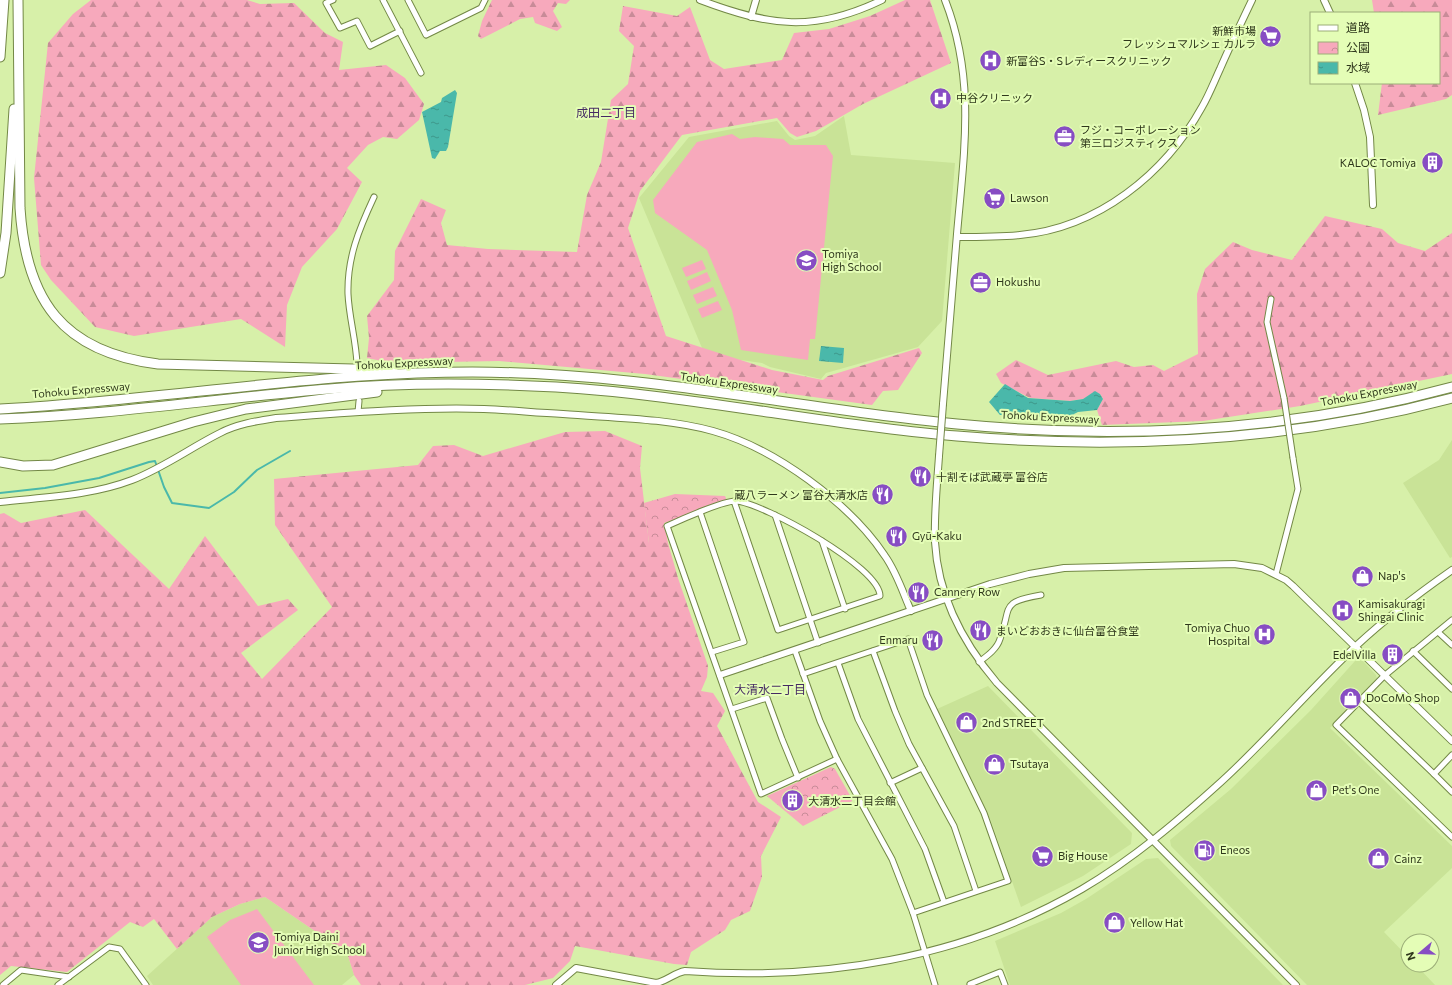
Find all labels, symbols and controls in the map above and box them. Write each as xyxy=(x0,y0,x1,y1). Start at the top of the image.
legend xyxy=(1310,12,1440,84)
text: 道路 xyxy=(1346,20,1370,34)
place label: 新鮮市場 フレッシュマルシェ カルラ xyxy=(1122,24,1256,50)
supermarket icon: 新鮮市場 フレッシュマルシェ カルラ xyxy=(1258,24,1284,50)
text: 公園 xyxy=(1346,40,1370,54)
hospital icon: 新富谷S・Sレディースクリニック xyxy=(978,48,1004,74)
place label: 新富谷S・Sレディースクリニック xyxy=(1006,54,1172,67)
text: 水域 xyxy=(1346,60,1370,74)
hospital icon: 中谷クリニック xyxy=(927,85,953,111)
place label: 中谷クリニック xyxy=(956,91,1033,104)
district label: 成田二丁目 xyxy=(576,105,636,119)
office icon: フジ・コーポレーション 第三ロジスティクス xyxy=(1051,123,1077,149)
place label: フジ・コーポレーション 第三ロジスティクス xyxy=(1080,123,1201,149)
building icon: KALOC Tomiya xyxy=(1419,150,1445,176)
place label: KALOC Tomiya xyxy=(1340,156,1416,169)
supermarket icon: Lawson xyxy=(982,185,1008,211)
place label: Lawson xyxy=(1010,191,1049,204)
school or university icon: Tomiya High School xyxy=(793,247,819,273)
place label: Tomiya High School xyxy=(822,247,882,273)
office icon: Hokushu xyxy=(967,269,993,295)
place label: Hokushu xyxy=(996,275,1040,288)
street label: Tohoku Expressway xyxy=(354,353,454,372)
street label: Tohoku Expressway xyxy=(679,369,779,396)
street label: Tohoku Expressway xyxy=(1319,377,1419,408)
street label: Tohoku Expressway xyxy=(31,379,131,400)
street label: Tohoku Expressway xyxy=(1000,407,1100,426)
restaurant icon: 十割そば武蔵亭 富谷店 xyxy=(908,464,934,490)
place label: 十割そば武蔵亭 富谷店 xyxy=(936,470,1048,483)
restaurant icon: 蔵八ラーメン 富谷大清水店 xyxy=(870,482,896,508)
place label: 蔵八ラーメン 富谷大清水店 xyxy=(734,488,868,501)
restaurant icon: Gyū-Kaku xyxy=(883,523,909,549)
place label: Gyū-Kaku xyxy=(912,529,962,542)
shop icon: Nap's xyxy=(1350,563,1376,589)
place label: Nap's xyxy=(1378,569,1406,582)
restaurant icon: Cannery Row xyxy=(905,579,931,605)
place label: Cannery Row xyxy=(934,585,1000,598)
hospital icon: Kamisakuragi Shingai Clinic xyxy=(1330,597,1356,623)
place label: Kamisakuragi Shingai Clinic xyxy=(1358,597,1425,623)
restaurant icon: まいどおおきに仙台富谷食堂 xyxy=(968,618,994,644)
place label: Tomiya Chuo Hospital xyxy=(1185,621,1250,647)
hospital icon: Tomiya Chuo Hospital xyxy=(1252,621,1278,647)
place label: まいどおおきに仙台富谷食堂 xyxy=(996,624,1139,637)
restaurant icon: Enmaru xyxy=(920,627,946,653)
place label: Enmaru xyxy=(879,633,918,646)
building icon: EdelVilla xyxy=(1379,642,1405,668)
place label: EdelVilla xyxy=(1333,648,1376,661)
district label: 大清水二丁目 xyxy=(734,682,806,696)
shop icon: DoCoMo Shop xyxy=(1337,685,1363,711)
place label: DoCoMo Shop xyxy=(1366,691,1440,704)
shop icon: 2nd STREET xyxy=(954,710,980,736)
place label: 2nd STREET xyxy=(982,716,1044,729)
shop icon: Tsutaya xyxy=(982,751,1008,777)
place label: Tsutaya xyxy=(1010,757,1049,770)
shop icon: Pet's One xyxy=(1303,777,1329,803)
place label: Pet's One xyxy=(1332,783,1380,796)
building icon: 大清水二丁目会館 xyxy=(780,788,806,814)
place label: 大清水二丁目会館 xyxy=(808,794,896,807)
fuel station icon: Eneos xyxy=(1192,837,1218,863)
supermarket icon: Big House xyxy=(1030,843,1056,869)
place label: Eneos xyxy=(1220,843,1250,856)
shop icon: Cainz xyxy=(1366,846,1392,872)
place label: Big House xyxy=(1058,849,1108,862)
place label: Cainz xyxy=(1394,852,1422,865)
shop icon: Yellow Hat xyxy=(1102,910,1128,936)
place label: Yellow Hat xyxy=(1130,916,1184,929)
school or university icon: Tomiya Daini Junior High School xyxy=(245,930,271,956)
place label: Tomiya Daini Junior High School xyxy=(274,930,365,957)
north arrow xyxy=(1400,933,1440,973)
text: N xyxy=(1403,950,1418,962)

